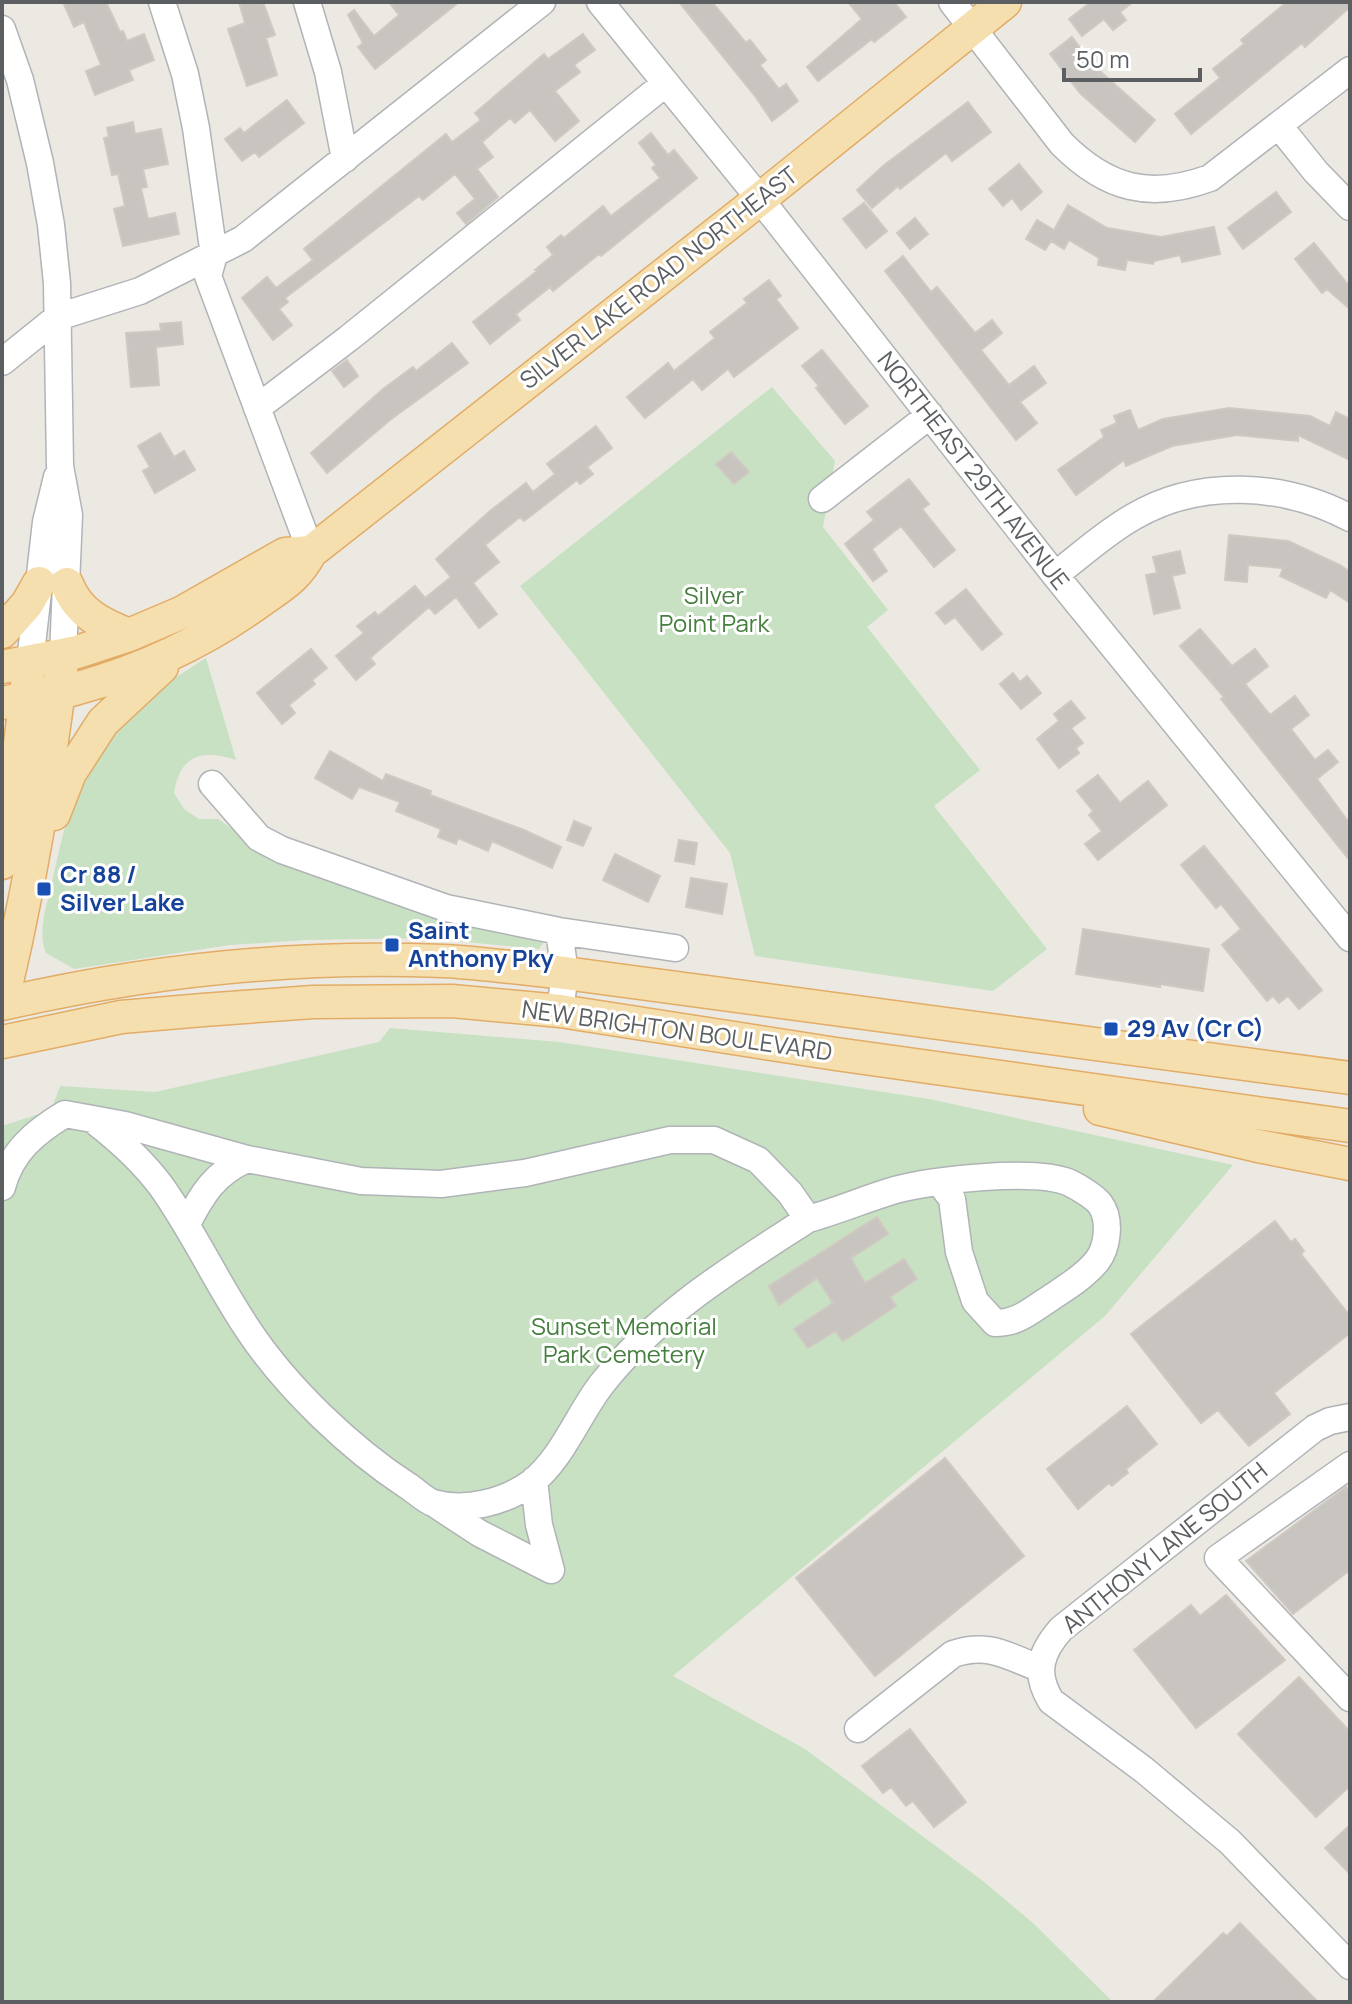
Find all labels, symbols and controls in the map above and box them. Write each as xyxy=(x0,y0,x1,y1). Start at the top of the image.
scale bar xyxy=(1064,32,1200,82)
text: 50 m xyxy=(1076,42,1130,75)
street label: SILVER LAKE ROAD NORTHEAST xyxy=(512,157,804,396)
street label: NORTHEAST 29TH AVENUE xyxy=(871,344,1078,596)
park label: Silver Point Park xyxy=(659,578,770,639)
place label: Cr 88 / Silver Lake xyxy=(60,857,185,918)
marker: Cr 88 / Silver Lake xyxy=(35,880,53,898)
place label: Saint Anthony Pky xyxy=(408,913,554,974)
marker: Saint Anthony Pky xyxy=(383,936,401,954)
street label: NEW BRIGHTON BOULEVARD xyxy=(520,991,835,1068)
place label: 29 Av (Cr C) xyxy=(1127,1011,1264,1044)
marker: 29 Av (Cr C) xyxy=(1102,1020,1120,1038)
park label: Sunset Memorial Park Cemetery xyxy=(531,1309,717,1370)
street label: ANTHONY LANE SOUTH xyxy=(1054,1454,1274,1640)

